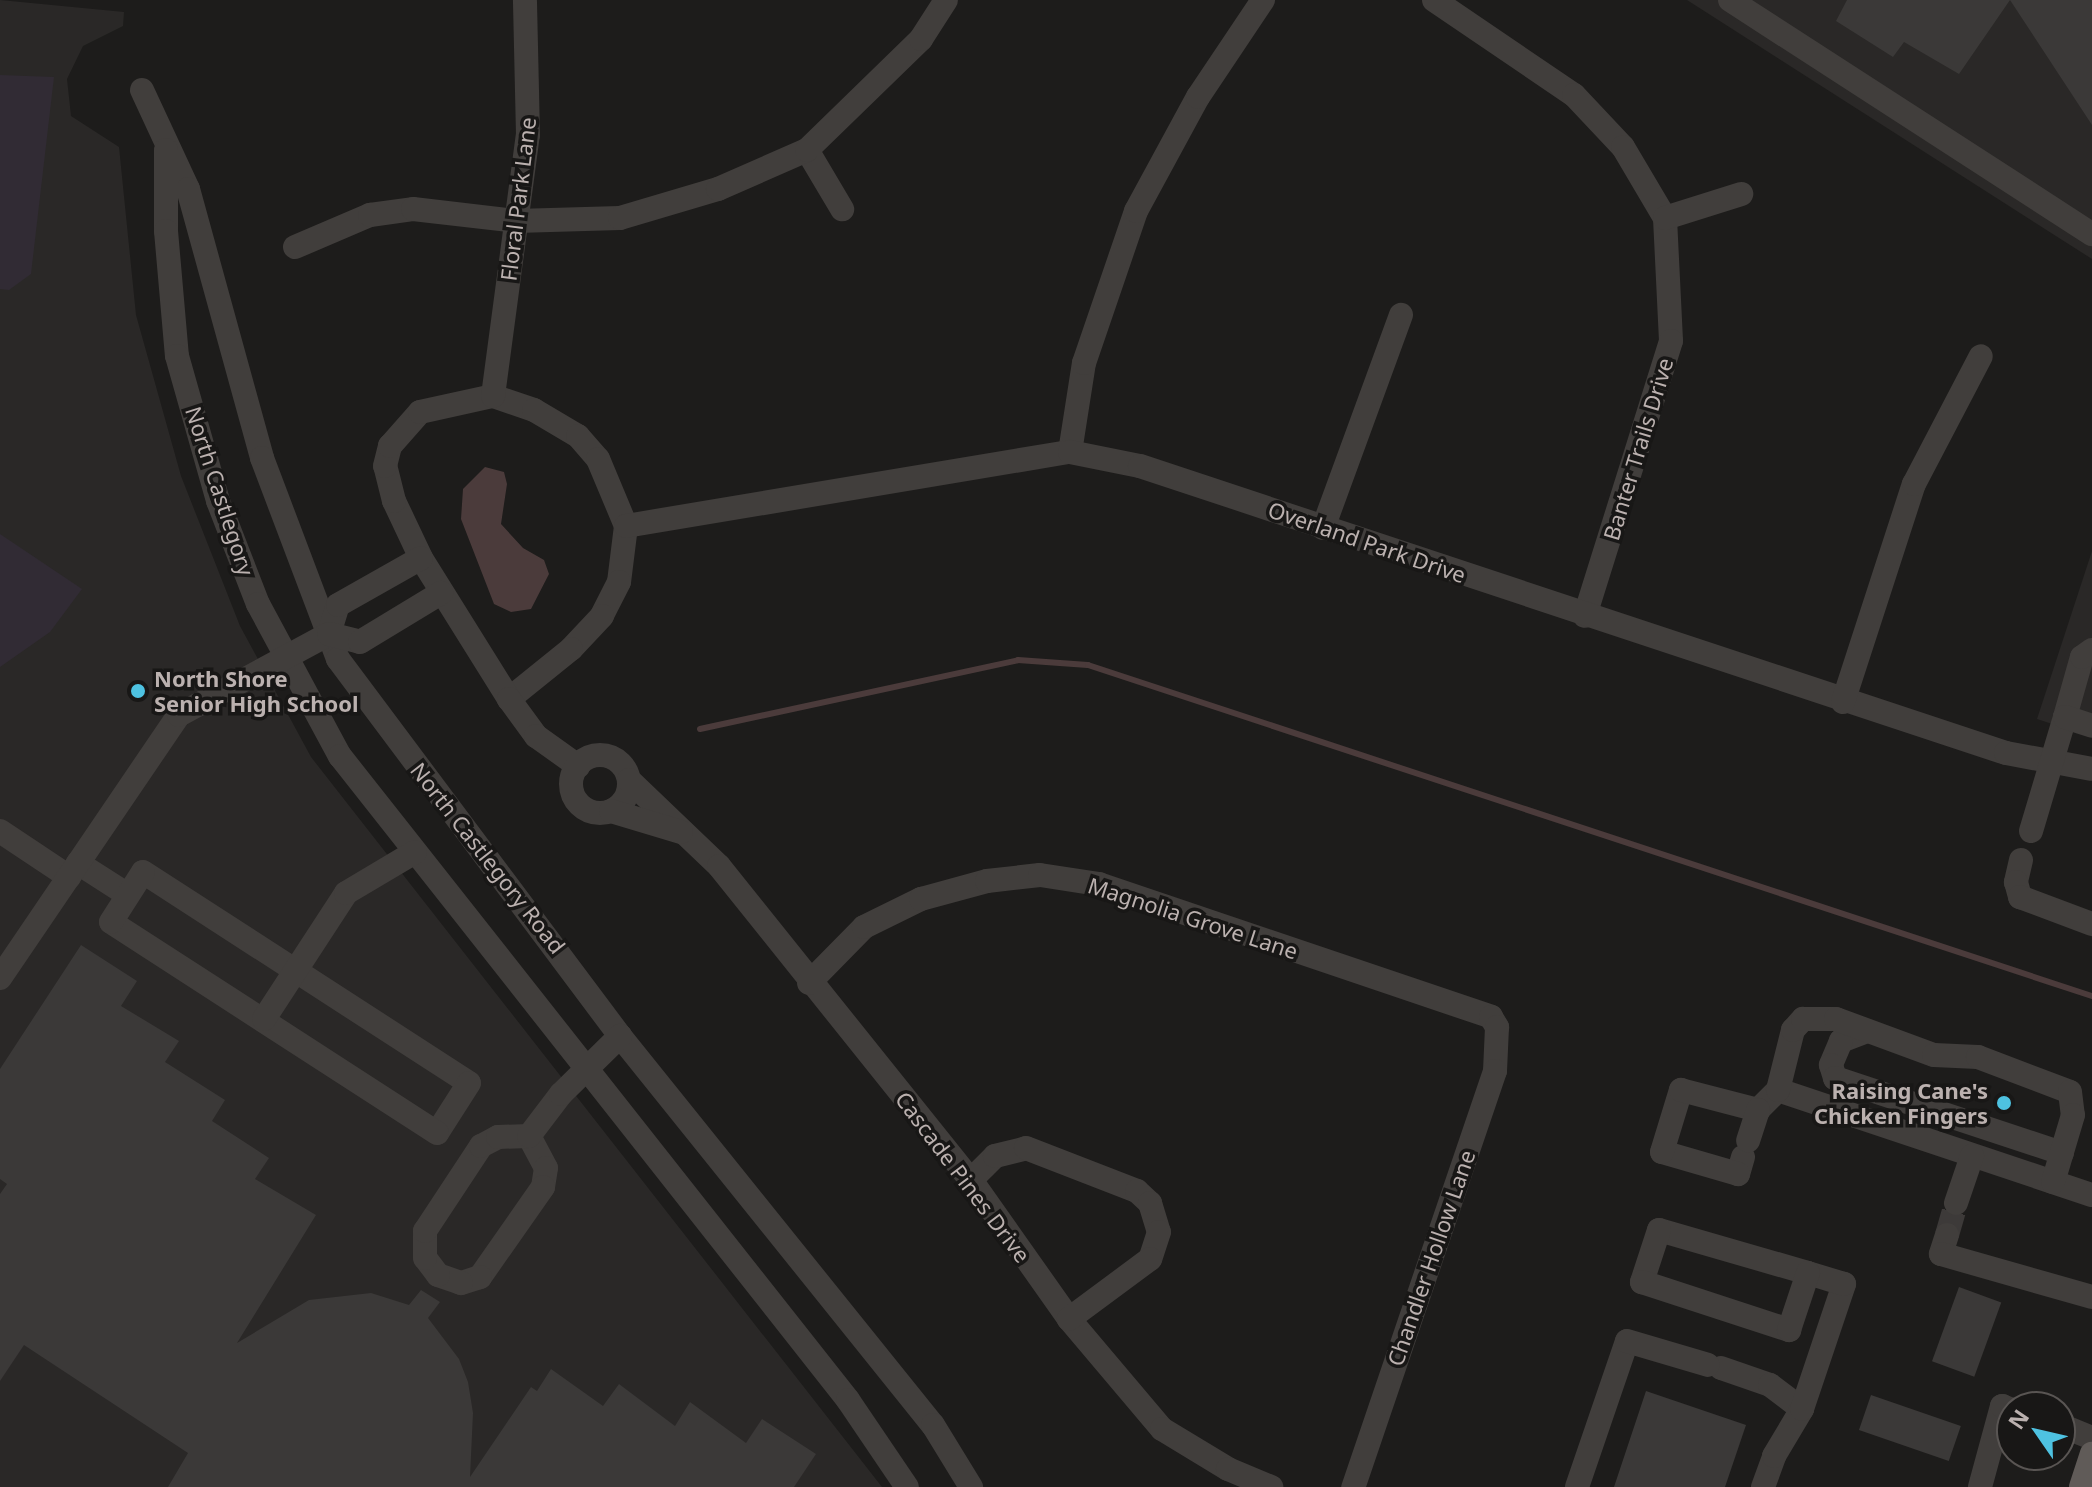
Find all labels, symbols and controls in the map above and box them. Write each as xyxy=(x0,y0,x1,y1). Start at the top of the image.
street label: Floral Park Lane xyxy=(495,116,541,282)
street label: Banter Trails Drive xyxy=(1598,355,1678,543)
street label: North Castlegory xyxy=(180,403,260,579)
street label: Overland Park Drive xyxy=(1265,496,1469,588)
place label: North Shore Senior High School xyxy=(154,665,359,716)
marker: North Shore Senior High School xyxy=(129,682,147,700)
street label: North Castlegory Road xyxy=(405,757,571,959)
street label: Magnolia Grove Lane xyxy=(1085,872,1301,964)
place label: Raising Cane's Chicken Fingers xyxy=(1814,1077,1988,1128)
street label: Cascade Pines Drive xyxy=(890,1086,1036,1268)
marker: Raising Cane's Chicken Fingers xyxy=(1995,1094,2013,1112)
street label: Chandler Hollow Lane xyxy=(1382,1147,1480,1369)
north arrow xyxy=(1996,1391,2076,1471)
text: N xyxy=(2000,1403,2035,1435)

